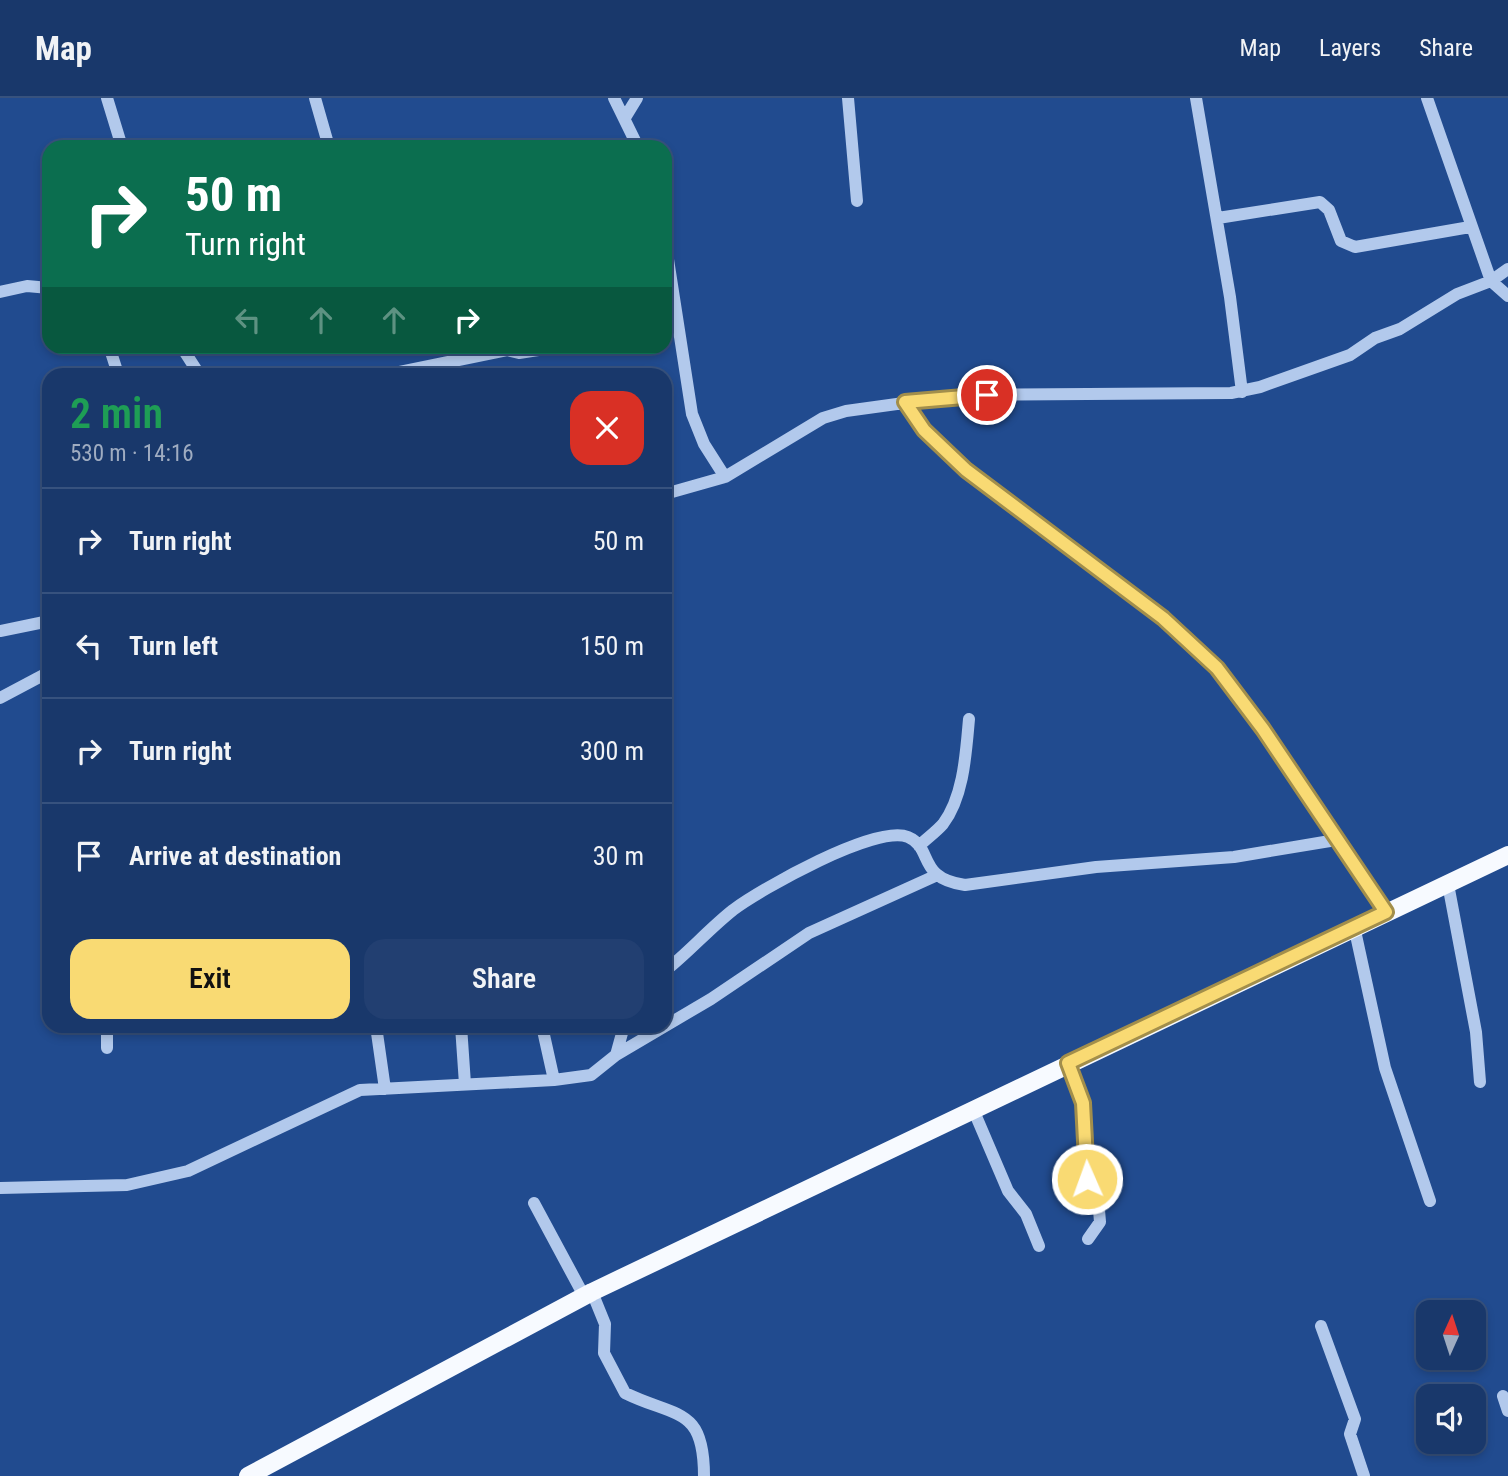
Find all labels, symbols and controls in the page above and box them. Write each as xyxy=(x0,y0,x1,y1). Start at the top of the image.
text: Map xyxy=(35,29,92,68)
text: Map xyxy=(1240,34,1281,62)
text: Layers xyxy=(1319,34,1381,62)
text: Share xyxy=(1419,34,1473,62)
text: 50 m xyxy=(185,166,282,223)
icon: right xyxy=(70,168,161,259)
text: Turn right xyxy=(185,225,306,263)
icon: left xyxy=(229,301,267,339)
icon: ahead xyxy=(302,301,340,339)
icon: ahead xyxy=(375,301,413,339)
icon: right xyxy=(448,301,486,339)
pin xyxy=(957,365,1017,425)
icon: arrive xyxy=(968,376,1006,414)
text: 2 min xyxy=(70,389,163,438)
button: close xyxy=(570,391,644,465)
text: 530 m · 14:16 xyxy=(70,440,194,467)
icon: right xyxy=(70,522,108,560)
text: Turn right xyxy=(129,526,231,556)
text: 50 m xyxy=(593,526,644,556)
icon: left xyxy=(70,627,108,665)
text: Turn left xyxy=(129,631,218,661)
text: 150 m xyxy=(580,631,644,661)
icon: right xyxy=(70,732,108,770)
text: Turn right xyxy=(129,736,231,766)
text: 300 m xyxy=(580,736,644,766)
icon: arrive xyxy=(70,837,108,875)
text: Arrive at destination xyxy=(129,841,341,871)
text: 30 m xyxy=(593,841,644,871)
button: Exit xyxy=(70,939,350,1019)
button: Share xyxy=(364,939,644,1019)
position arrow xyxy=(1050,1142,1124,1216)
north arrow xyxy=(1416,1300,1486,1370)
map controls xyxy=(1416,1300,1486,1454)
button: sound xyxy=(1416,1384,1486,1454)

